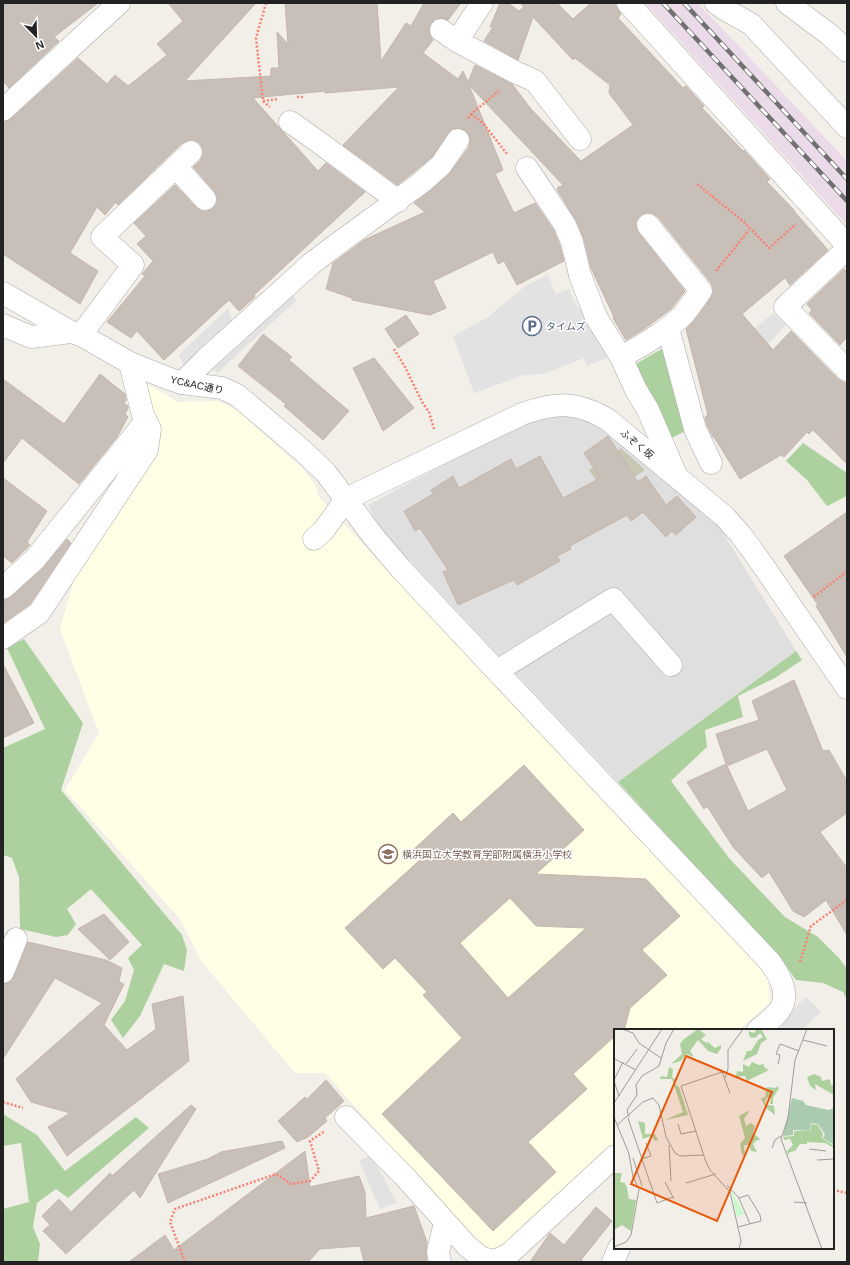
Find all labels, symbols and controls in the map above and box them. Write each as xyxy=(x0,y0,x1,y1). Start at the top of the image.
north arrow xyxy=(16,16,56,56)
text: N xyxy=(34,38,46,52)
parking icon: タイムズ xyxy=(521,315,543,337)
place label: タイムズ xyxy=(546,321,586,332)
street label: YC&AC通り xyxy=(169,374,225,396)
street label: ふぞく坂 xyxy=(618,427,656,461)
school or university icon: 横浜国立大学教育学部附属横浜小学校 xyxy=(377,843,399,865)
place label: 横浜国立大学教育学部附属横浜小学校 xyxy=(402,849,572,860)
inset map xyxy=(614,1029,834,1249)

